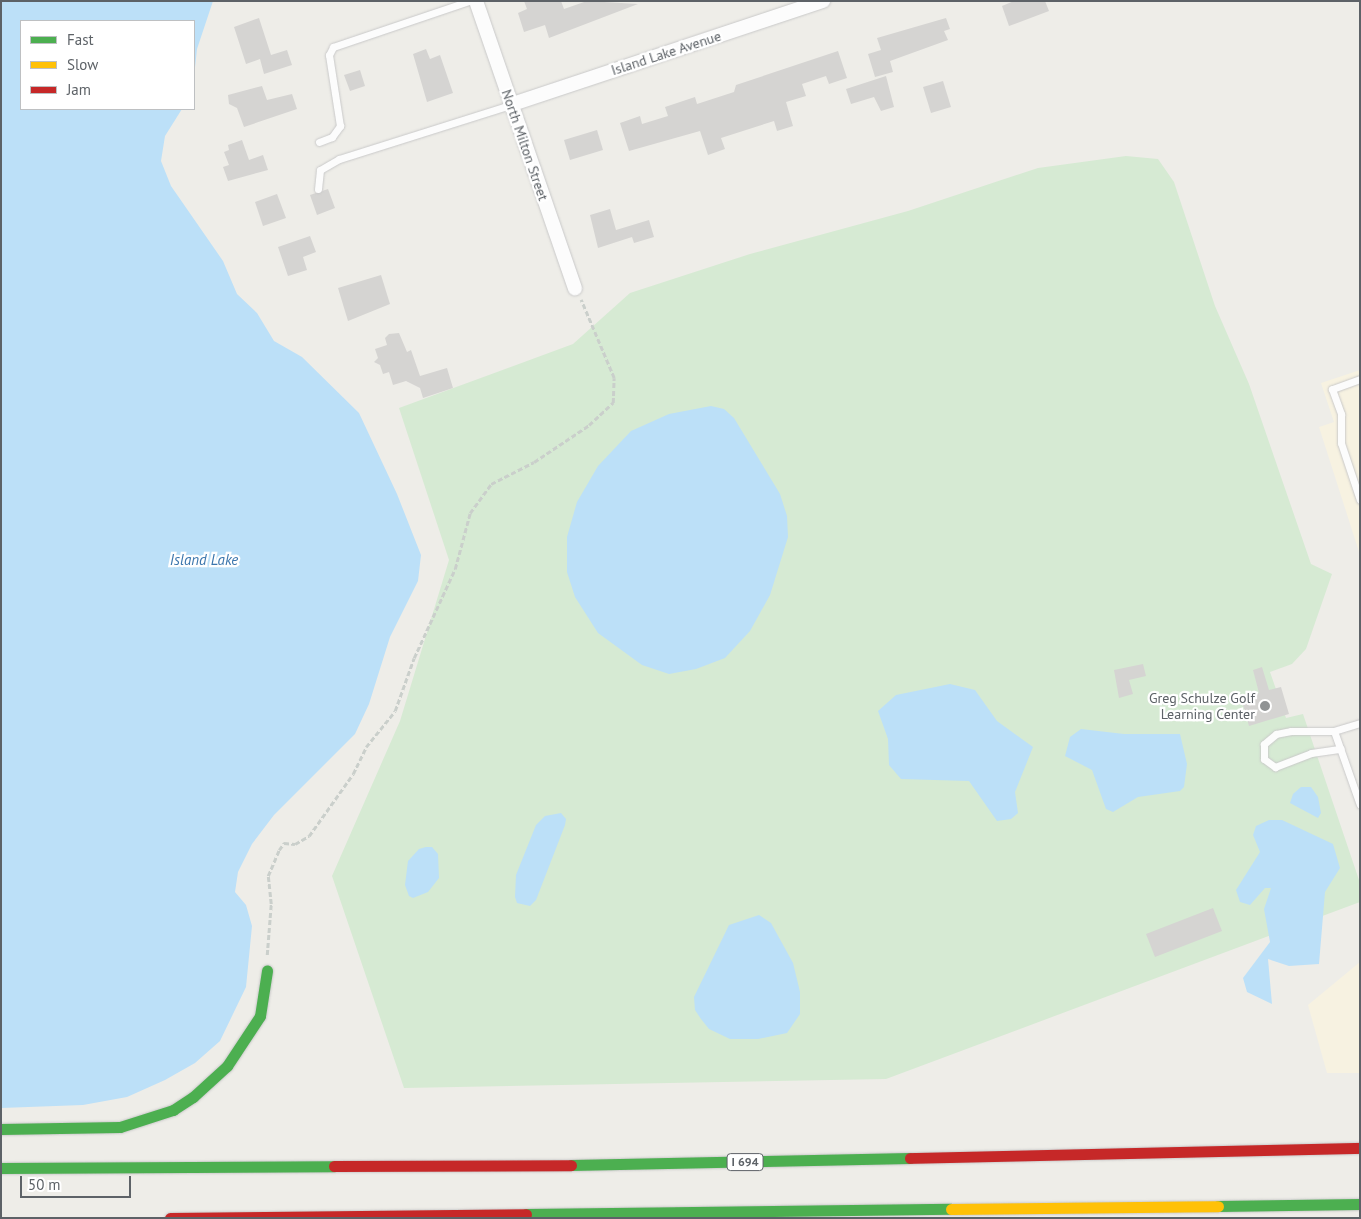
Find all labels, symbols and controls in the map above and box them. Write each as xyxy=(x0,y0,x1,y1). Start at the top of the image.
legend xyxy=(20,20,195,110)
street label: Island Lake Avenue xyxy=(609,27,723,79)
text: Fast xyxy=(67,30,94,49)
text: Slow xyxy=(67,55,98,74)
text: Jam xyxy=(67,80,91,99)
street label: North Milton Street xyxy=(498,87,552,203)
water label: Island Lake xyxy=(170,551,238,569)
place label: Greg Schulze Golf Learning Center xyxy=(1149,690,1255,722)
marker: Greg Schulze Golf Learning Center xyxy=(1259,700,1271,712)
road number: I 694 xyxy=(726,1152,764,1172)
scale bar xyxy=(22,1166,134,1198)
text: 50 m xyxy=(28,1175,61,1194)

